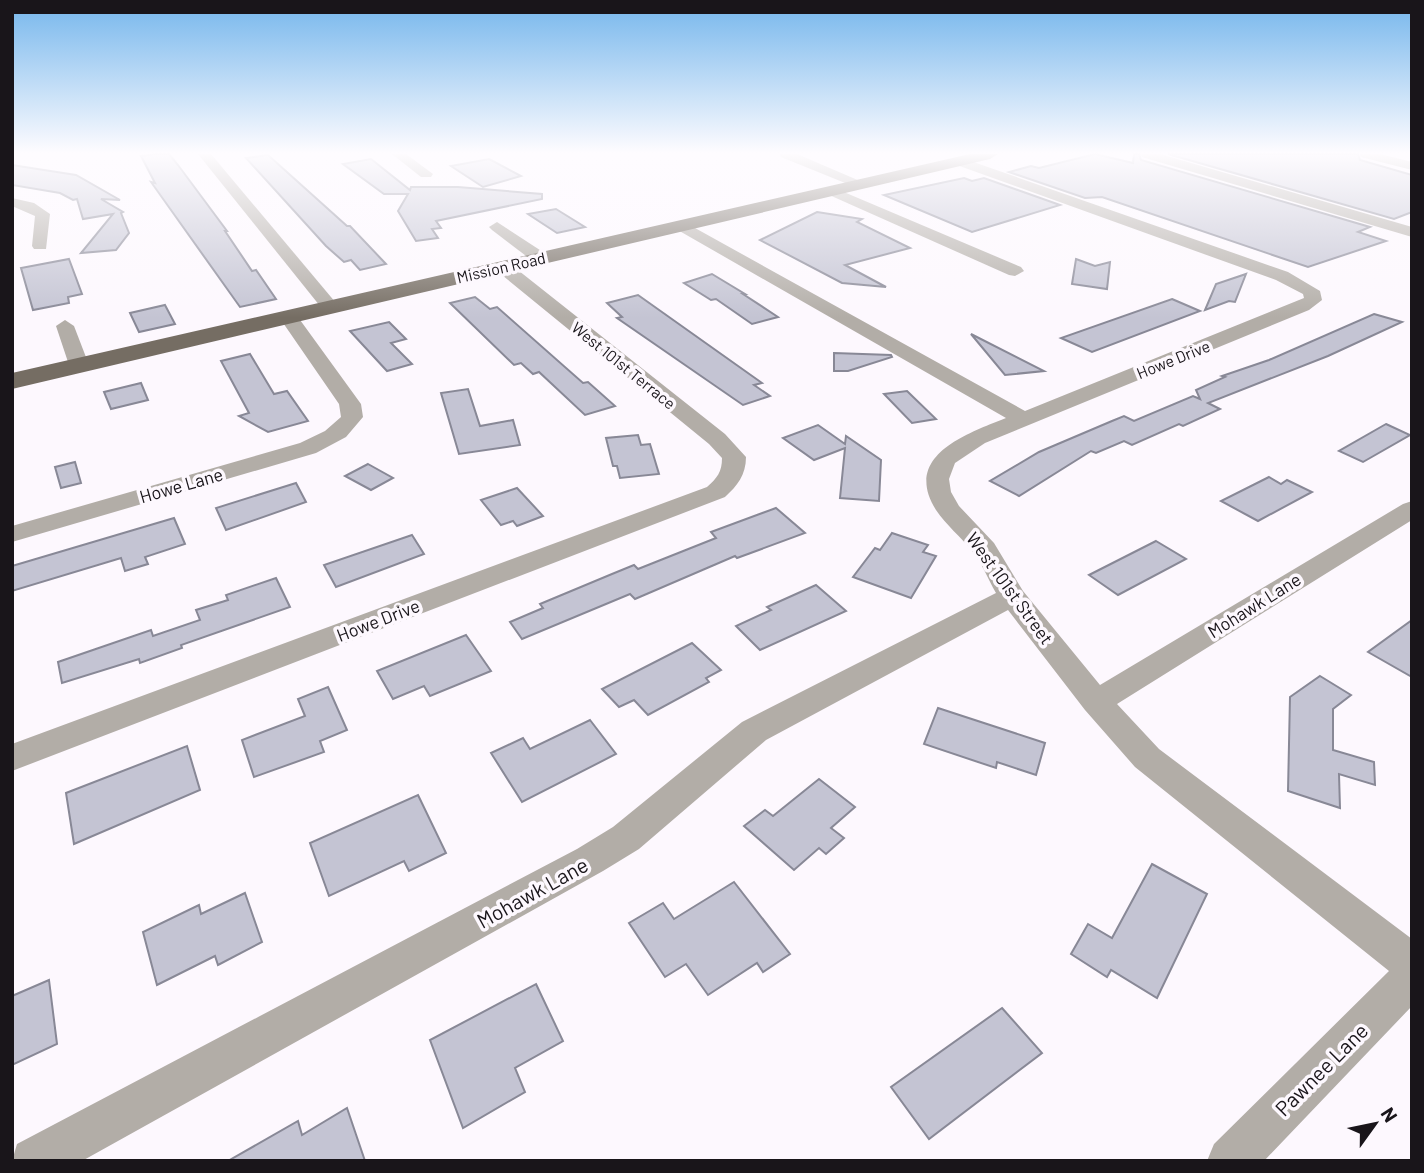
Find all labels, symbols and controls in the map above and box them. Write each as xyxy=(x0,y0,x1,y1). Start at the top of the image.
street label: Mission Road xyxy=(455,248,547,286)
street label: West 101st Terrace xyxy=(568,317,680,413)
street label: Howe Drive xyxy=(1134,336,1212,382)
street label: Howe Lane xyxy=(137,463,225,507)
street label: West 101st Street xyxy=(962,528,1058,648)
street label: Mohawk Lane xyxy=(1203,568,1305,642)
street label: Howe Drive xyxy=(333,594,423,646)
street label: Mohawk Lane xyxy=(472,851,592,933)
street label: Pawnee Lane xyxy=(1269,1017,1373,1121)
north arrow xyxy=(1340,1089,1410,1159)
text: N xyxy=(1377,1103,1403,1126)

